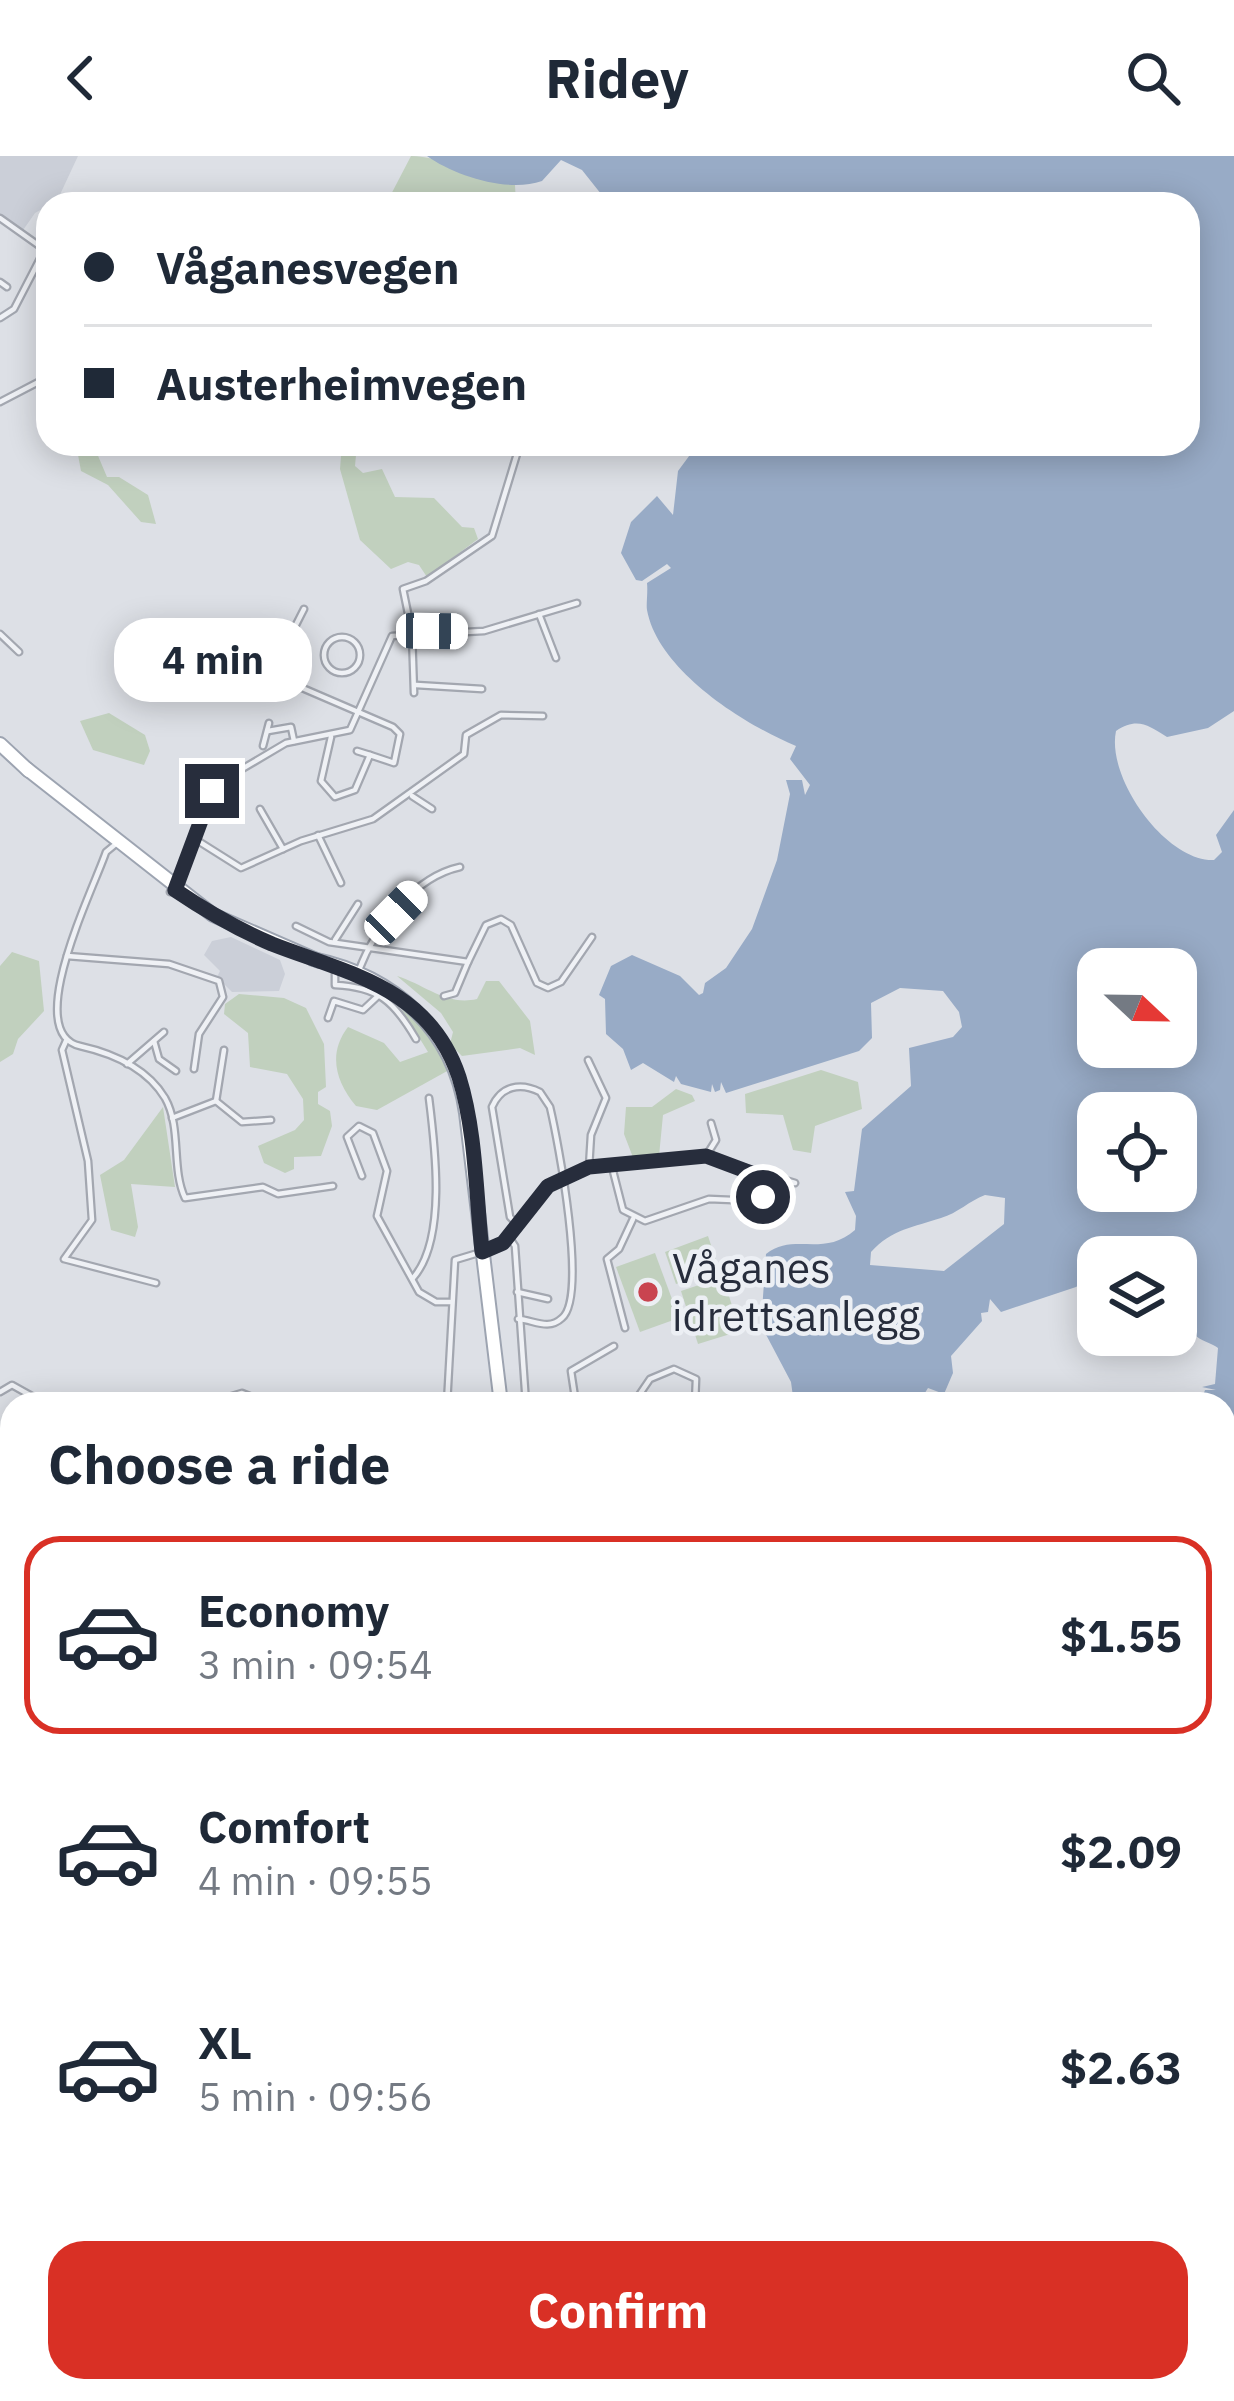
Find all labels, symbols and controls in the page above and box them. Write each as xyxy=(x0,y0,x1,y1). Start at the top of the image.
text: Ridey xyxy=(545,43,689,113)
icon: back xyxy=(48,45,114,111)
icon: search xyxy=(1120,45,1186,111)
text: Våganesvegen xyxy=(156,238,459,296)
text: Austerheimvegen xyxy=(156,354,527,412)
car xyxy=(396,612,468,650)
callout: 4 min xyxy=(113,617,311,701)
text: 4 min xyxy=(162,634,264,685)
route end xyxy=(185,764,239,818)
car xyxy=(358,875,434,951)
north arrow xyxy=(1077,948,1197,1068)
map controls xyxy=(1077,948,1197,1356)
button: locate xyxy=(1077,1092,1197,1212)
route start xyxy=(736,1170,790,1224)
button: layers xyxy=(1077,1236,1197,1356)
place label: Våganes idrettsanlegg xyxy=(672,1240,920,1343)
marker: Våganes idrettsanlegg xyxy=(635,1279,661,1305)
text: Choose a ride xyxy=(48,1429,390,1499)
icon: car xyxy=(54,1581,162,1689)
text: Economy xyxy=(198,1581,389,1639)
text: $1.55 xyxy=(1060,1606,1182,1664)
text: 3 min · 09:54 xyxy=(198,1639,433,1690)
icon: car xyxy=(54,1797,162,1905)
text: Comfort xyxy=(198,1797,370,1855)
text: $2.09 xyxy=(1060,1822,1182,1880)
text: 4 min · 09:55 xyxy=(198,1855,433,1906)
icon: car xyxy=(54,2013,162,2121)
text: XL xyxy=(198,2013,252,2071)
text: $2.63 xyxy=(1060,2038,1182,2096)
text: 5 min · 09:56 xyxy=(198,2071,433,2122)
button: Confirm xyxy=(48,2241,1188,2379)

